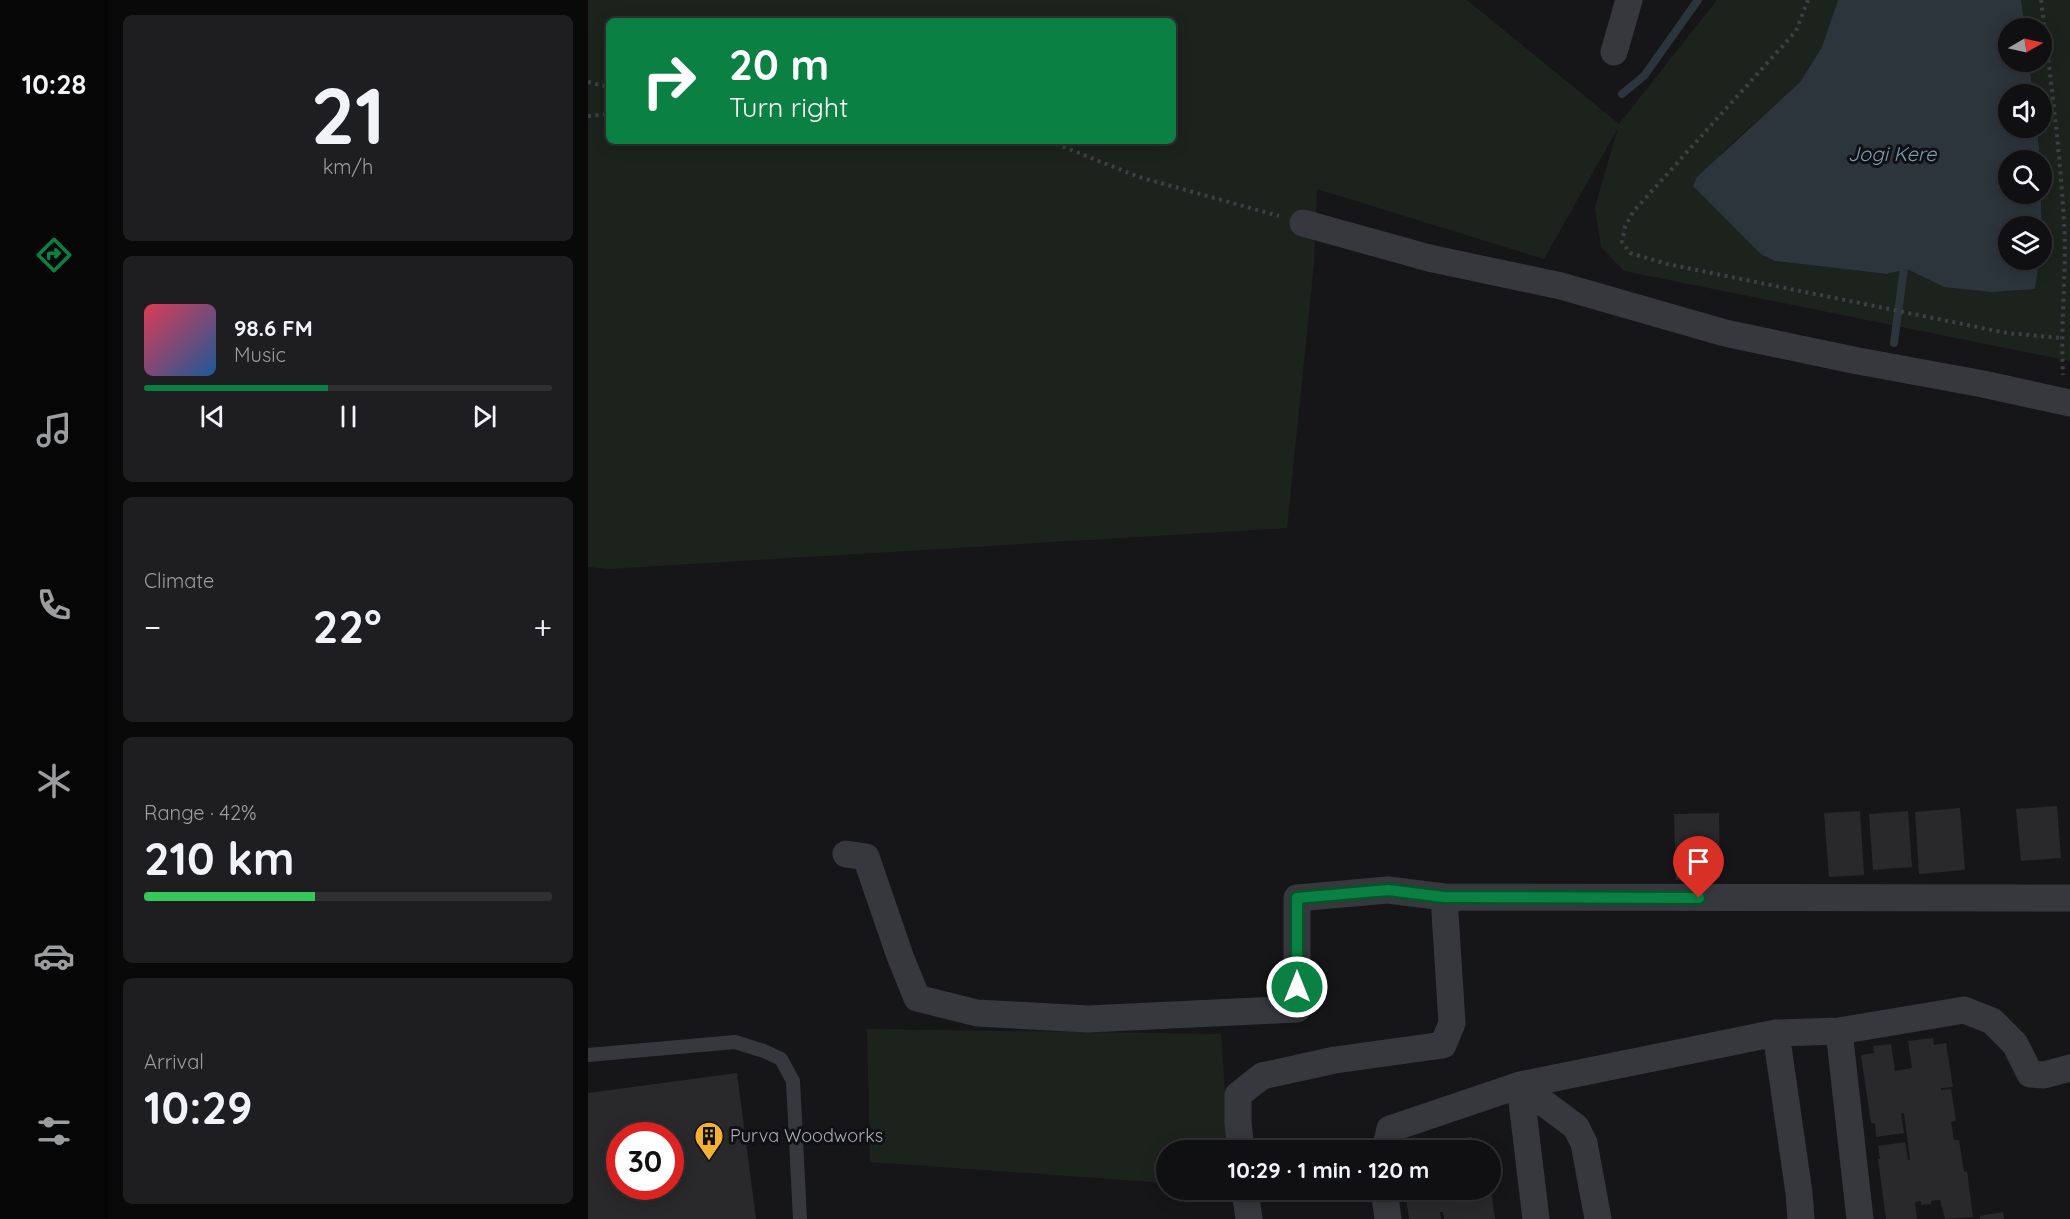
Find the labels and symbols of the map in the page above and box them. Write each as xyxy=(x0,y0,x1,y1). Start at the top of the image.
north arrow xyxy=(1998,18,2052,72)
water label: Jogi Kere xyxy=(1848,141,1937,166)
pin xyxy=(1673,836,1724,898)
position arrow xyxy=(1265,955,1329,1019)
building icon: Purva Woodworks xyxy=(693,1120,725,1162)
speed limit sign: 30 xyxy=(606,1122,684,1200)
place label: Purva Woodworks xyxy=(730,1124,883,1147)

